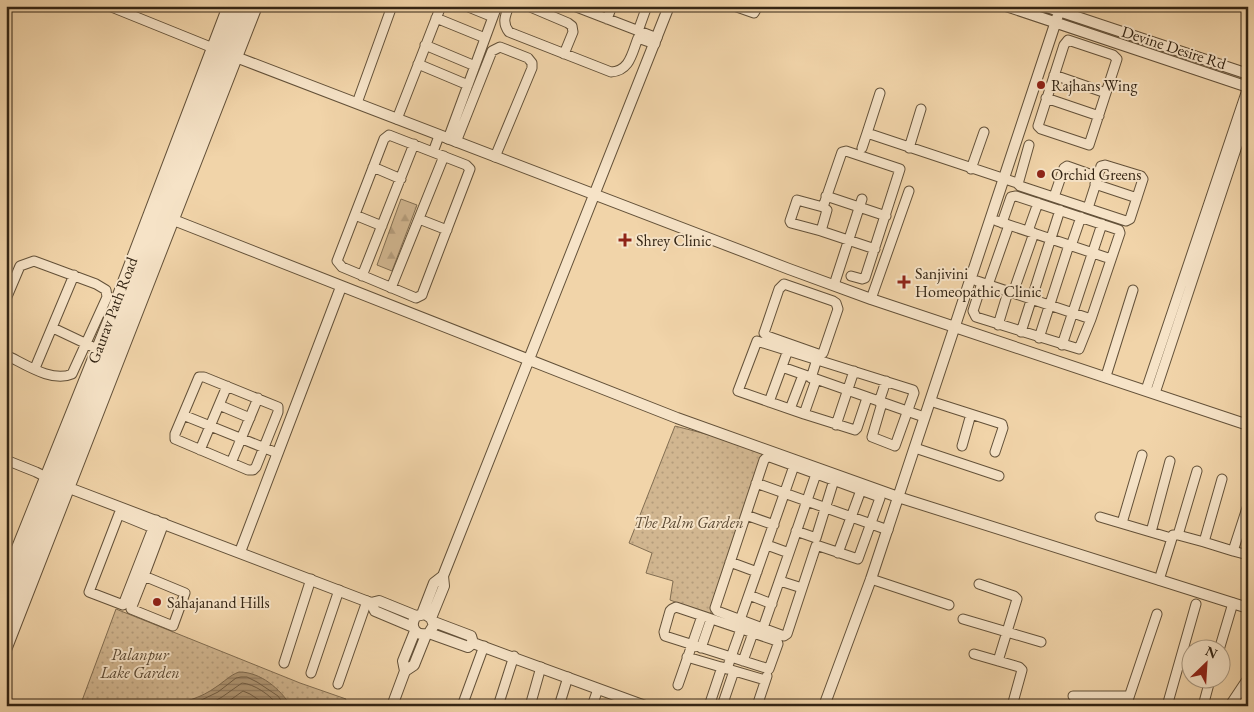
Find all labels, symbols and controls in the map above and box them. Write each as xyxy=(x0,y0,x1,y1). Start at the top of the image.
street label: Devine Desire Rd xyxy=(1119,21,1230,75)
place label: Rajhans Wing xyxy=(1051,75,1138,96)
marker: Rajhans Wing xyxy=(1035,79,1047,91)
place label: Orchid Greens xyxy=(1051,164,1141,185)
marker: Orchid Greens xyxy=(1035,168,1047,180)
place label: Shrey Clinic xyxy=(636,230,711,251)
marker: Shrey Clinic xyxy=(618,233,632,247)
street label: Gaurav Path Road xyxy=(83,253,143,366)
place label: Sanjivini Homeopathic Clinic xyxy=(915,263,1042,302)
marker: Sanjivini Homeopathic Clinic xyxy=(897,275,911,289)
park label: The Palm Garden xyxy=(634,512,744,533)
place label: Sahajanand Hills xyxy=(167,592,270,613)
marker: Sahajanand Hills xyxy=(151,596,163,608)
north arrow xyxy=(1182,640,1232,690)
text: N xyxy=(1203,642,1221,663)
park label: Palanpur Lake Garden xyxy=(99,644,180,683)

